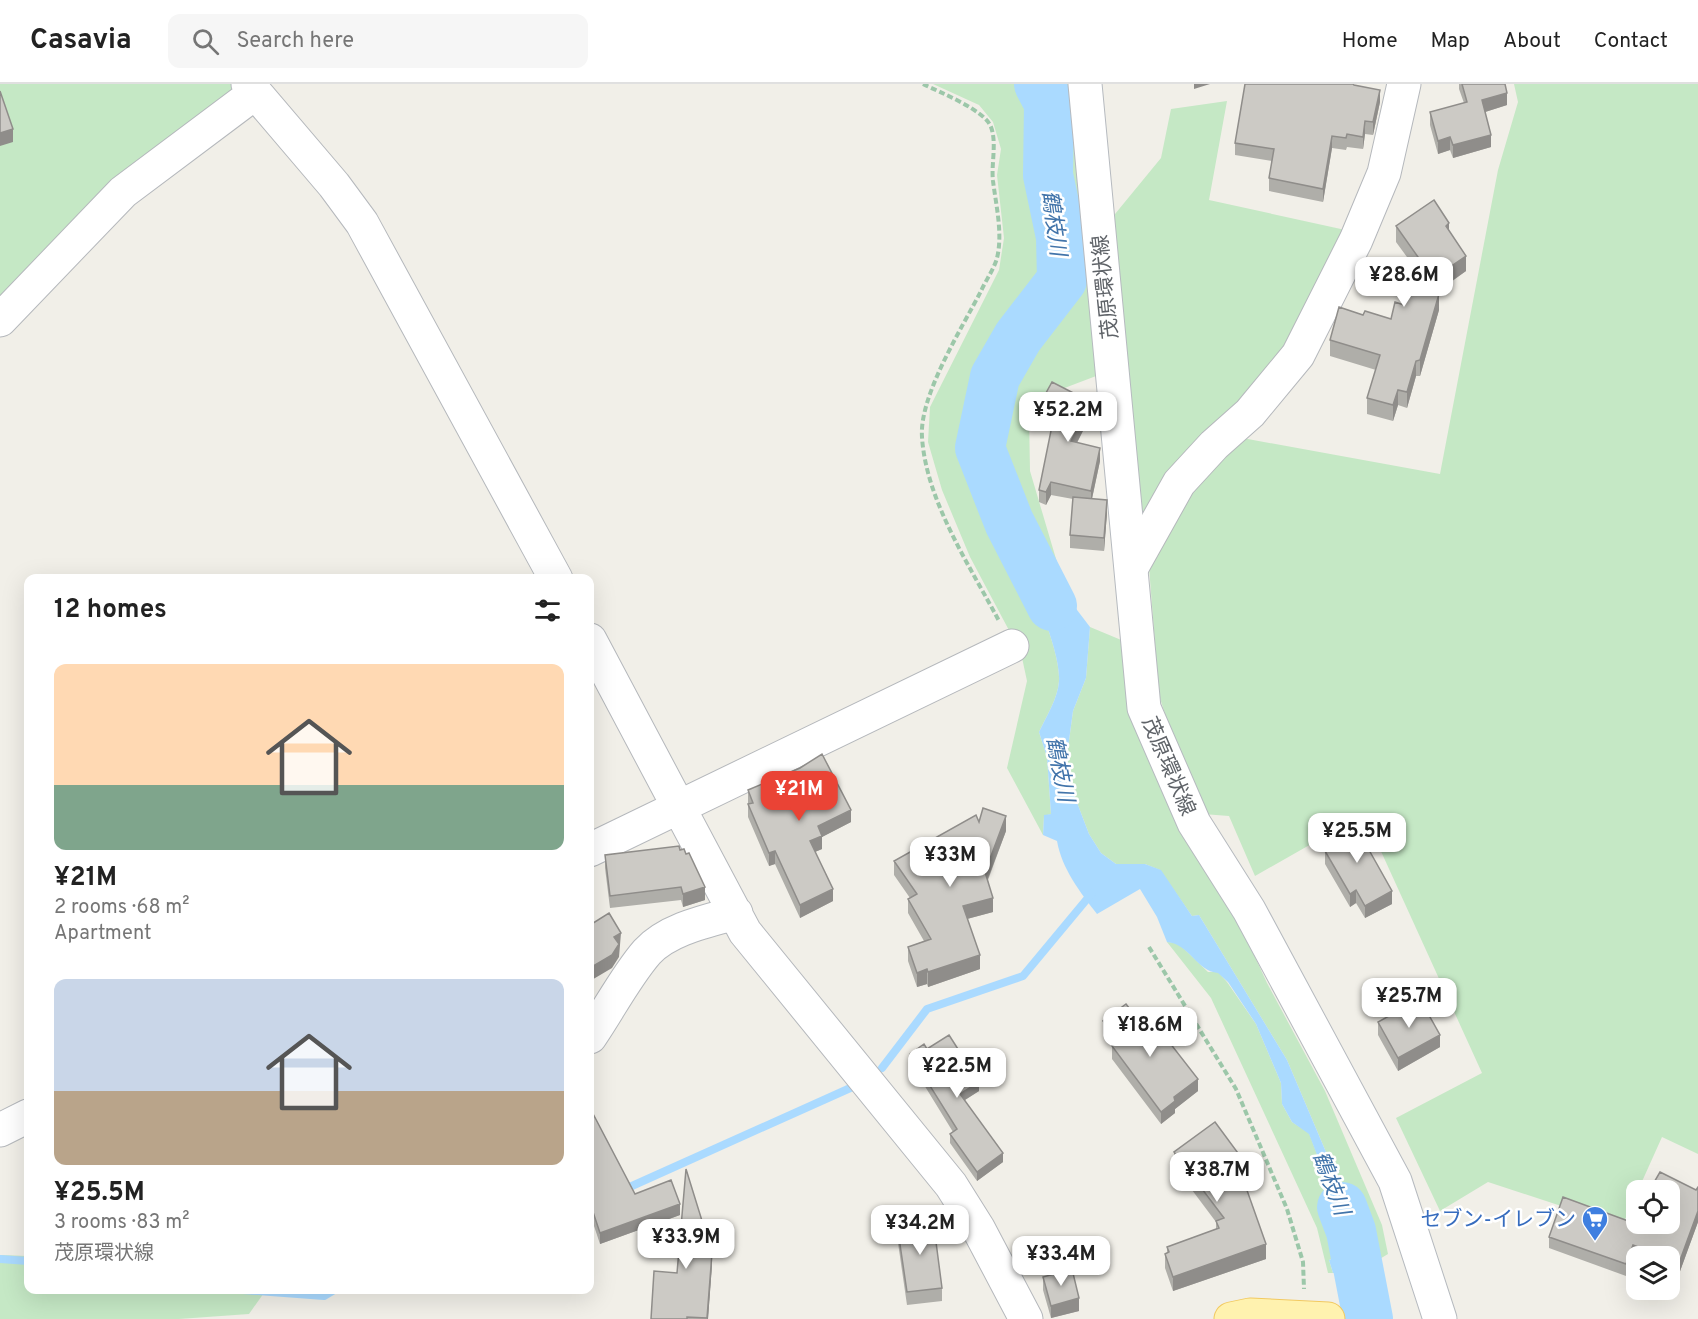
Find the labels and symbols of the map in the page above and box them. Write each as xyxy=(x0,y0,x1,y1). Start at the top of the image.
water label: 鶴枝川 xyxy=(1035,189,1071,260)
street label: 茂原環状線 xyxy=(1088,233,1125,340)
pin: ¥28.6M xyxy=(1355,257,1453,308)
pin: ¥52.2M xyxy=(1019,392,1117,443)
street label: 茂原環状線 xyxy=(1135,713,1201,820)
water label: 鶴枝川 xyxy=(1039,734,1078,806)
pin: ¥21M xyxy=(763,771,835,822)
pin: ¥25.5M xyxy=(1308,813,1406,864)
pin: ¥33M xyxy=(914,837,986,888)
pin: ¥25.7M xyxy=(1360,978,1458,1029)
pin: ¥18.6M xyxy=(1101,1007,1199,1058)
pin: ¥22.5M xyxy=(908,1048,1006,1099)
water label: 鶴枝川 xyxy=(1305,1148,1355,1221)
pin: ¥38.7M xyxy=(1168,1152,1266,1203)
supermarket icon: セブン-イレブン xyxy=(1580,1204,1610,1242)
pin: ¥34.2M xyxy=(871,1205,969,1256)
place label: セブン-イレブン xyxy=(1421,1207,1576,1234)
pin: ¥33.9M xyxy=(637,1219,735,1270)
pin: ¥33.4M xyxy=(1012,1236,1110,1287)

